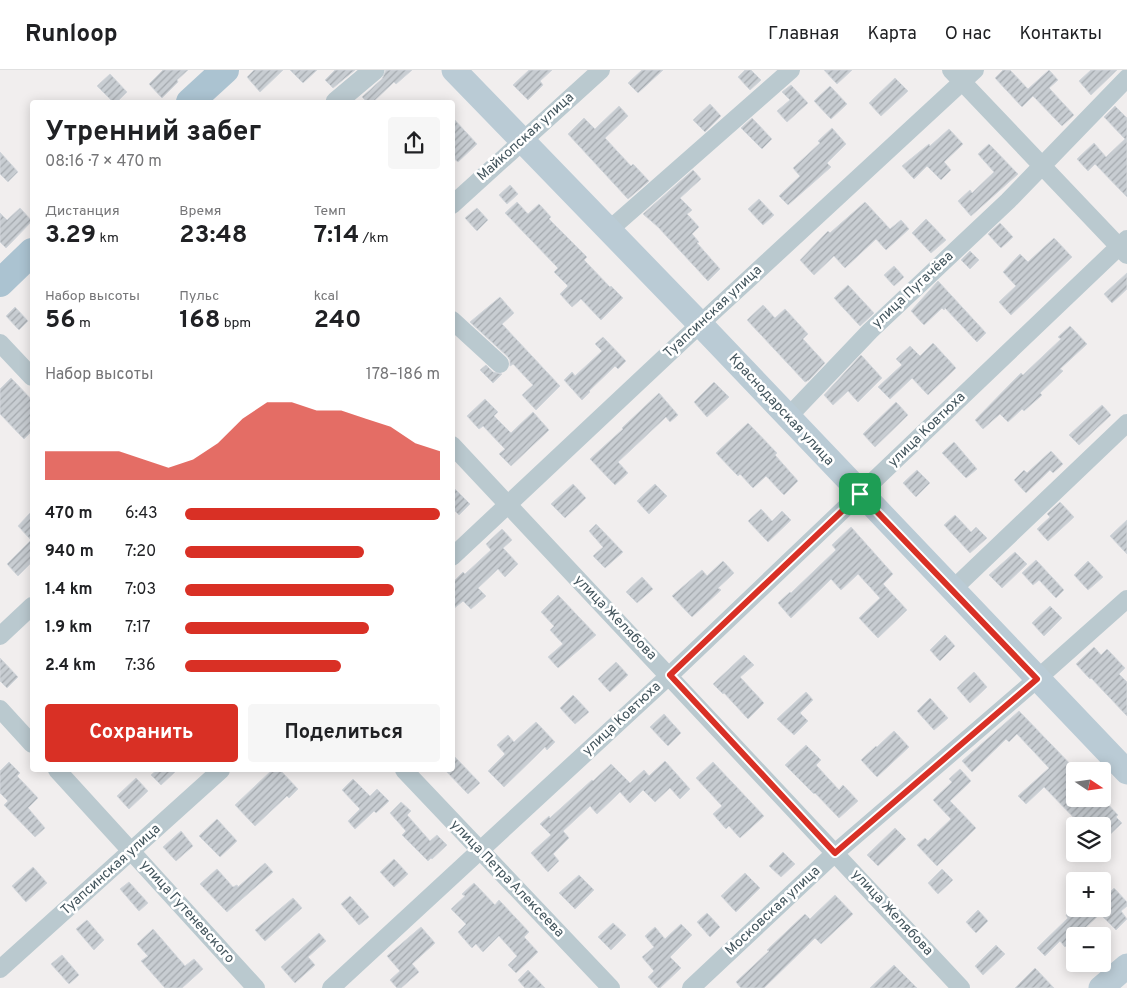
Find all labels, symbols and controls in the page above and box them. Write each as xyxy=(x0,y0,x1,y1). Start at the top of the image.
text: Runloop xyxy=(25,20,118,50)
text: Главная xyxy=(768,23,839,46)
text: Карта xyxy=(867,23,917,46)
text: О нас xyxy=(945,23,991,46)
text: Контакты xyxy=(1019,23,1102,46)
street label: Майкопская улица xyxy=(474,89,578,185)
text: Утренний забег xyxy=(45,115,261,151)
button: share xyxy=(388,117,440,169)
text: 08:16 · 7 × 470 m xyxy=(45,152,162,172)
text: Дистанция xyxy=(45,203,120,220)
text: Время xyxy=(179,203,221,220)
text: Темп xyxy=(314,203,346,220)
text: 3.29 xyxy=(45,220,96,252)
text: 23:48 xyxy=(179,220,247,252)
text: 7:14 xyxy=(314,220,359,252)
text: km xyxy=(96,230,119,247)
text: /km xyxy=(359,230,389,247)
street label: улица Пугачёва xyxy=(869,248,957,332)
street label: Туапсинская улица xyxy=(660,262,766,362)
text: Набор высоты xyxy=(45,288,140,305)
text: Пульс xyxy=(179,288,219,305)
text: kcal xyxy=(314,288,339,305)
text: 56 xyxy=(45,305,76,337)
text: 168 xyxy=(179,305,220,337)
text: 240 xyxy=(314,305,361,337)
text: m xyxy=(76,315,91,332)
text: bpm xyxy=(220,315,251,332)
street label: Краснодарская улица xyxy=(725,351,837,469)
text: Набор высоты xyxy=(45,365,153,385)
text: 178–186 m xyxy=(366,365,440,385)
street label: улица Ковтюха xyxy=(885,389,969,471)
pin xyxy=(839,473,881,515)
icon: arrive xyxy=(846,480,874,508)
text: 470 m xyxy=(45,504,92,524)
text: 6:43 xyxy=(125,504,158,524)
text: 940 m xyxy=(45,542,94,562)
text: 7:20 xyxy=(125,542,156,562)
street label: улица Желябова xyxy=(570,572,660,664)
text: 1.4 km xyxy=(45,580,93,600)
text: 7:03 xyxy=(125,580,156,600)
text: 1.9 km xyxy=(45,618,92,638)
text: 7:17 xyxy=(125,618,151,638)
text: 2.4 km xyxy=(45,656,96,676)
text: 7:36 xyxy=(125,656,156,676)
street label: улица Ковтюха xyxy=(579,678,665,760)
button: Сохранить xyxy=(45,704,238,762)
button: Поделиться xyxy=(248,704,440,762)
north arrow xyxy=(1066,762,1111,808)
map controls xyxy=(1066,762,1111,972)
street label: улица Петра Алексеева xyxy=(446,817,568,941)
button: layers xyxy=(1066,817,1111,862)
street label: Туапсинская улица xyxy=(58,821,164,919)
street label: улица Гутеневского xyxy=(136,857,238,967)
street label: Московская улица xyxy=(722,863,824,959)
street label: улица Желябова xyxy=(848,866,936,960)
button: + xyxy=(1066,872,1111,917)
button: − xyxy=(1066,927,1111,972)

